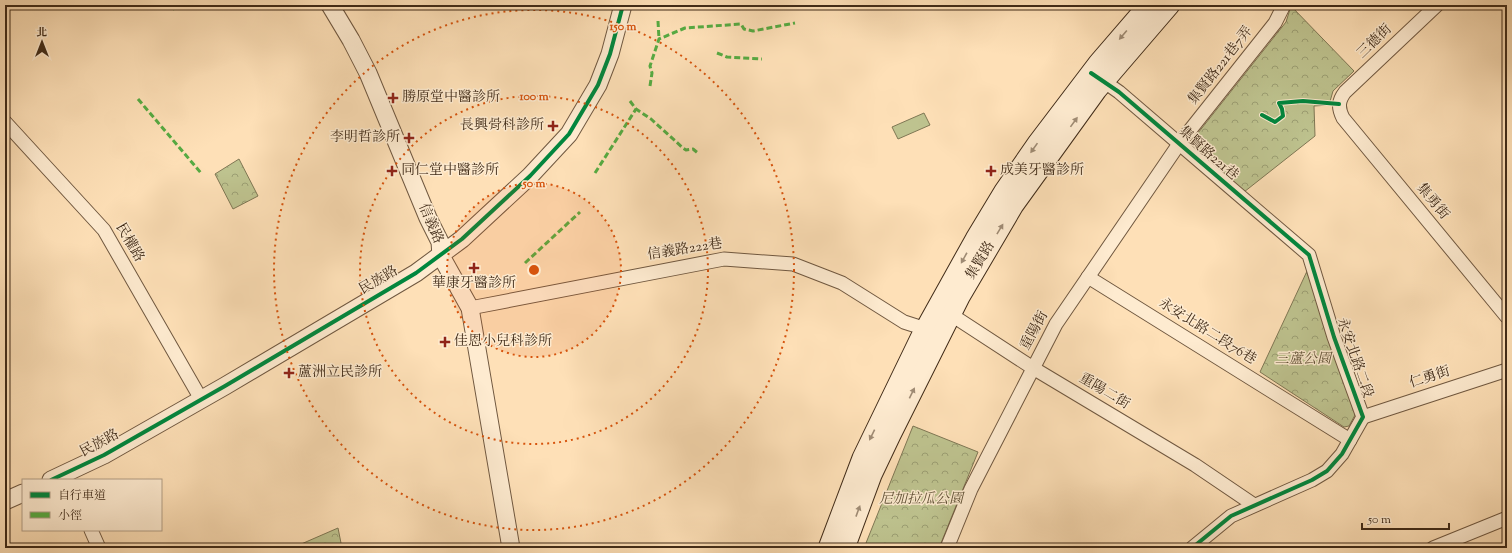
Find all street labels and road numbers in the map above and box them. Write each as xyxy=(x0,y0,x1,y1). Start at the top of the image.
street label: 三德街 xyxy=(1353,20,1397,64)
street label: 集賢路221巷7弄 xyxy=(1184,22,1258,110)
street label: 集賢路221巷 xyxy=(1174,122,1242,186)
street label: 集勇街 xyxy=(1411,179,1453,225)
street label: 信義路 xyxy=(413,201,447,247)
street label: 民權路 xyxy=(110,220,148,266)
street label: 信義路222巷 xyxy=(646,234,724,266)
street label: 集賢路 xyxy=(962,238,1000,284)
street label: 民族路 xyxy=(356,262,402,300)
street label: 永安北路二段76巷 xyxy=(1154,294,1260,370)
street label: 重陽街 xyxy=(1016,308,1054,354)
street label: 永安北路二段 xyxy=(1331,315,1377,401)
street label: 仁勇街 xyxy=(1407,362,1453,394)
street label: 重陽二街 xyxy=(1075,369,1133,415)
street label: 民族路 xyxy=(77,425,123,463)

